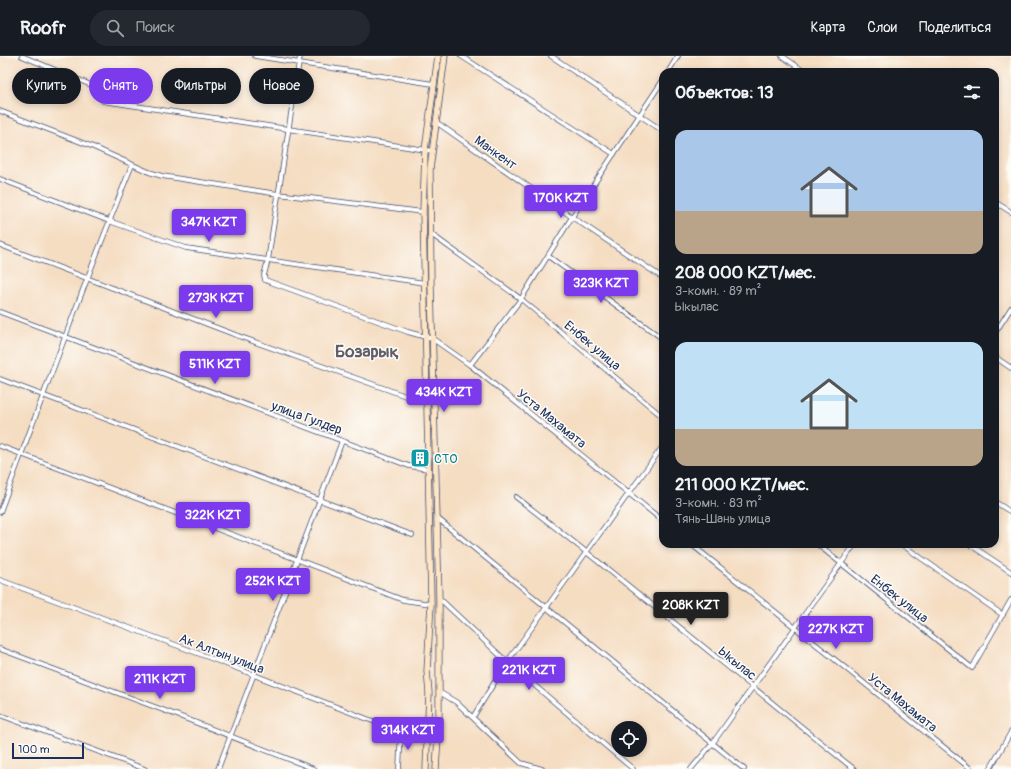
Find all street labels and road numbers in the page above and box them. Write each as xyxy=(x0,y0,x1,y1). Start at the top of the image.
street label: Манкент xyxy=(471,132,520,173)
street label: Енбек улица xyxy=(561,317,624,374)
street label: Уста Махамата xyxy=(513,386,589,452)
street label: улица Гулдер xyxy=(268,397,344,438)
street label: Енбек улица xyxy=(867,571,932,626)
street label: Ак Алтын улица xyxy=(177,630,266,677)
street label: Ыкылас xyxy=(715,644,760,684)
street label: Уста Махамата xyxy=(864,670,940,736)

